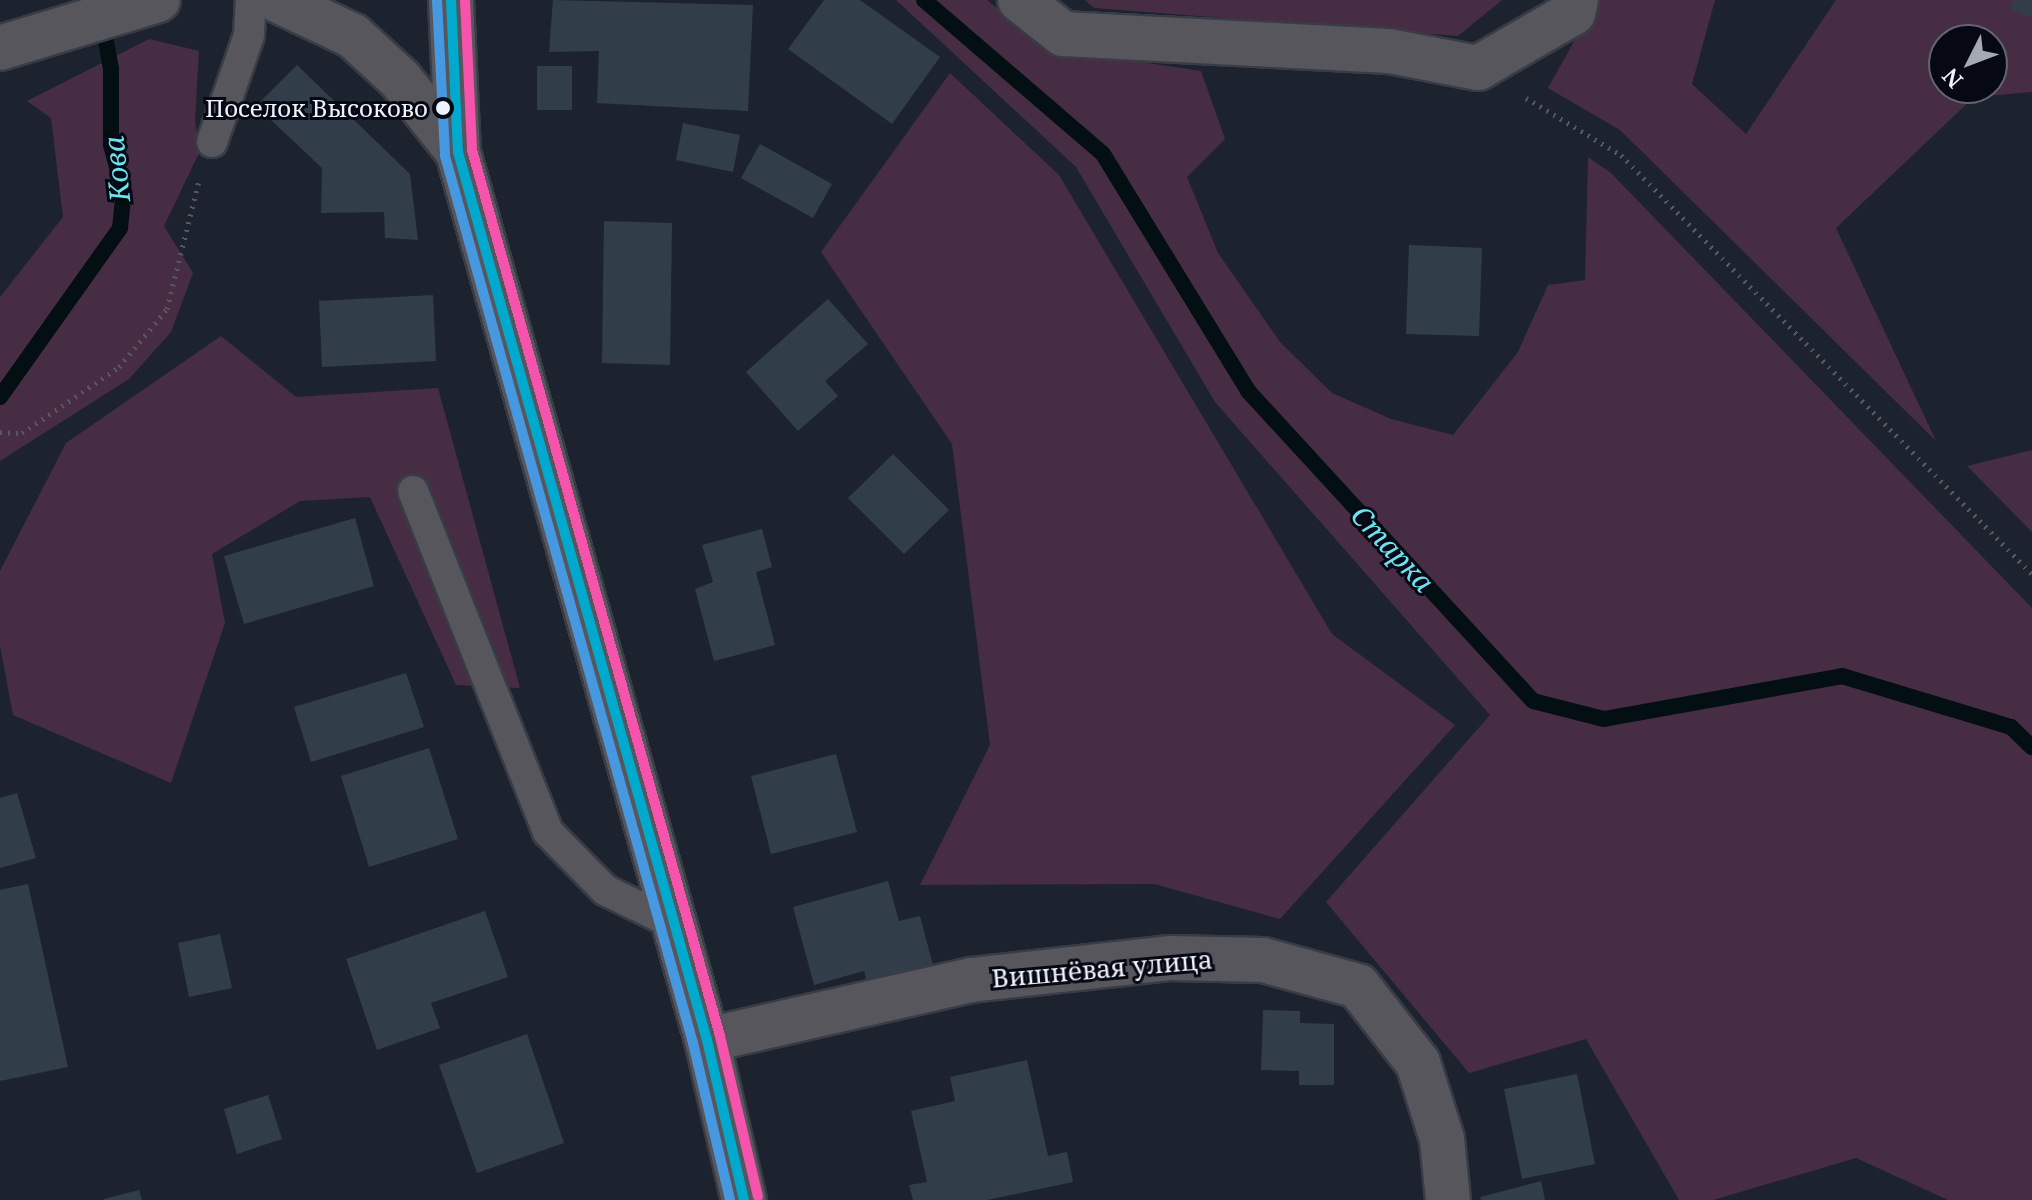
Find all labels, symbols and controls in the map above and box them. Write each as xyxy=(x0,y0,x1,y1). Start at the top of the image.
north arrow xyxy=(1928,24,2008,104)
text: N xyxy=(1935,62,1969,95)
place label: Поселок Высоково xyxy=(205,94,428,122)
marker: Поселок Высоково xyxy=(435,100,451,116)
water label: Кова xyxy=(96,134,136,204)
water label: Старка xyxy=(1345,498,1441,598)
street label: Вишнёвая улица xyxy=(990,944,1214,994)

